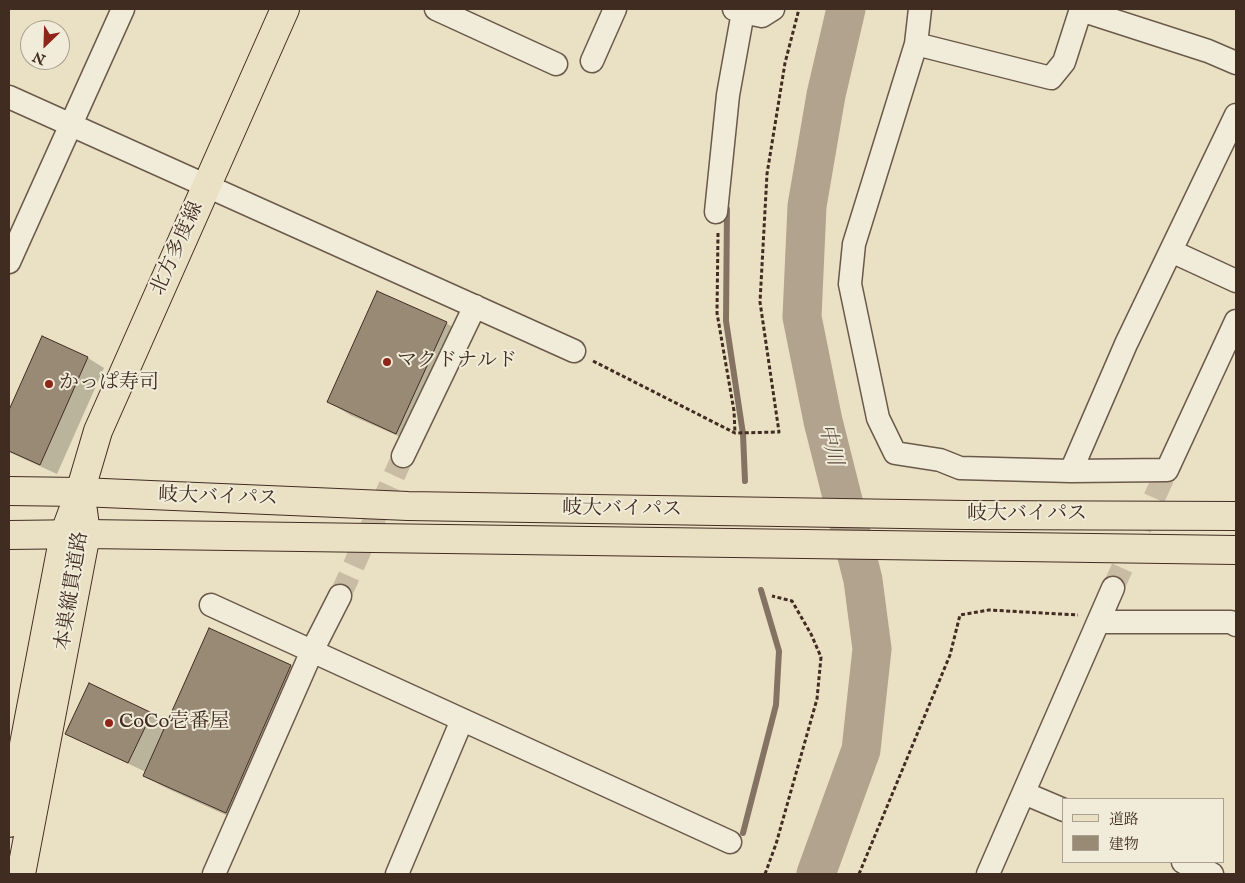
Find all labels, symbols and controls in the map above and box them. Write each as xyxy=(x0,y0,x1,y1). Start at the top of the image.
north arrow xyxy=(20,20,70,70)
text: N xyxy=(30,47,49,68)
street label: 北方多度線 xyxy=(147,198,209,300)
place label: マクドナルド xyxy=(397,350,517,374)
marker: マクドナルド xyxy=(381,356,393,368)
place label: かっぱ寿司 xyxy=(59,372,159,396)
marker: かっぱ寿司 xyxy=(43,378,55,390)
water label: 中川 xyxy=(812,422,846,468)
street label: 岐大バイパス xyxy=(158,484,278,512)
street label: 岐大バイパス xyxy=(562,497,682,523)
street label: 岐大バイパス xyxy=(967,503,1087,527)
street label: 本巣縦貫道路 xyxy=(52,530,94,652)
place label: CoCo壱番屋 xyxy=(119,711,229,735)
marker: CoCo壱番屋 xyxy=(103,717,115,729)
legend xyxy=(1062,798,1225,863)
text: 道路 xyxy=(1109,810,1139,829)
text: 建物 xyxy=(1109,835,1139,854)

